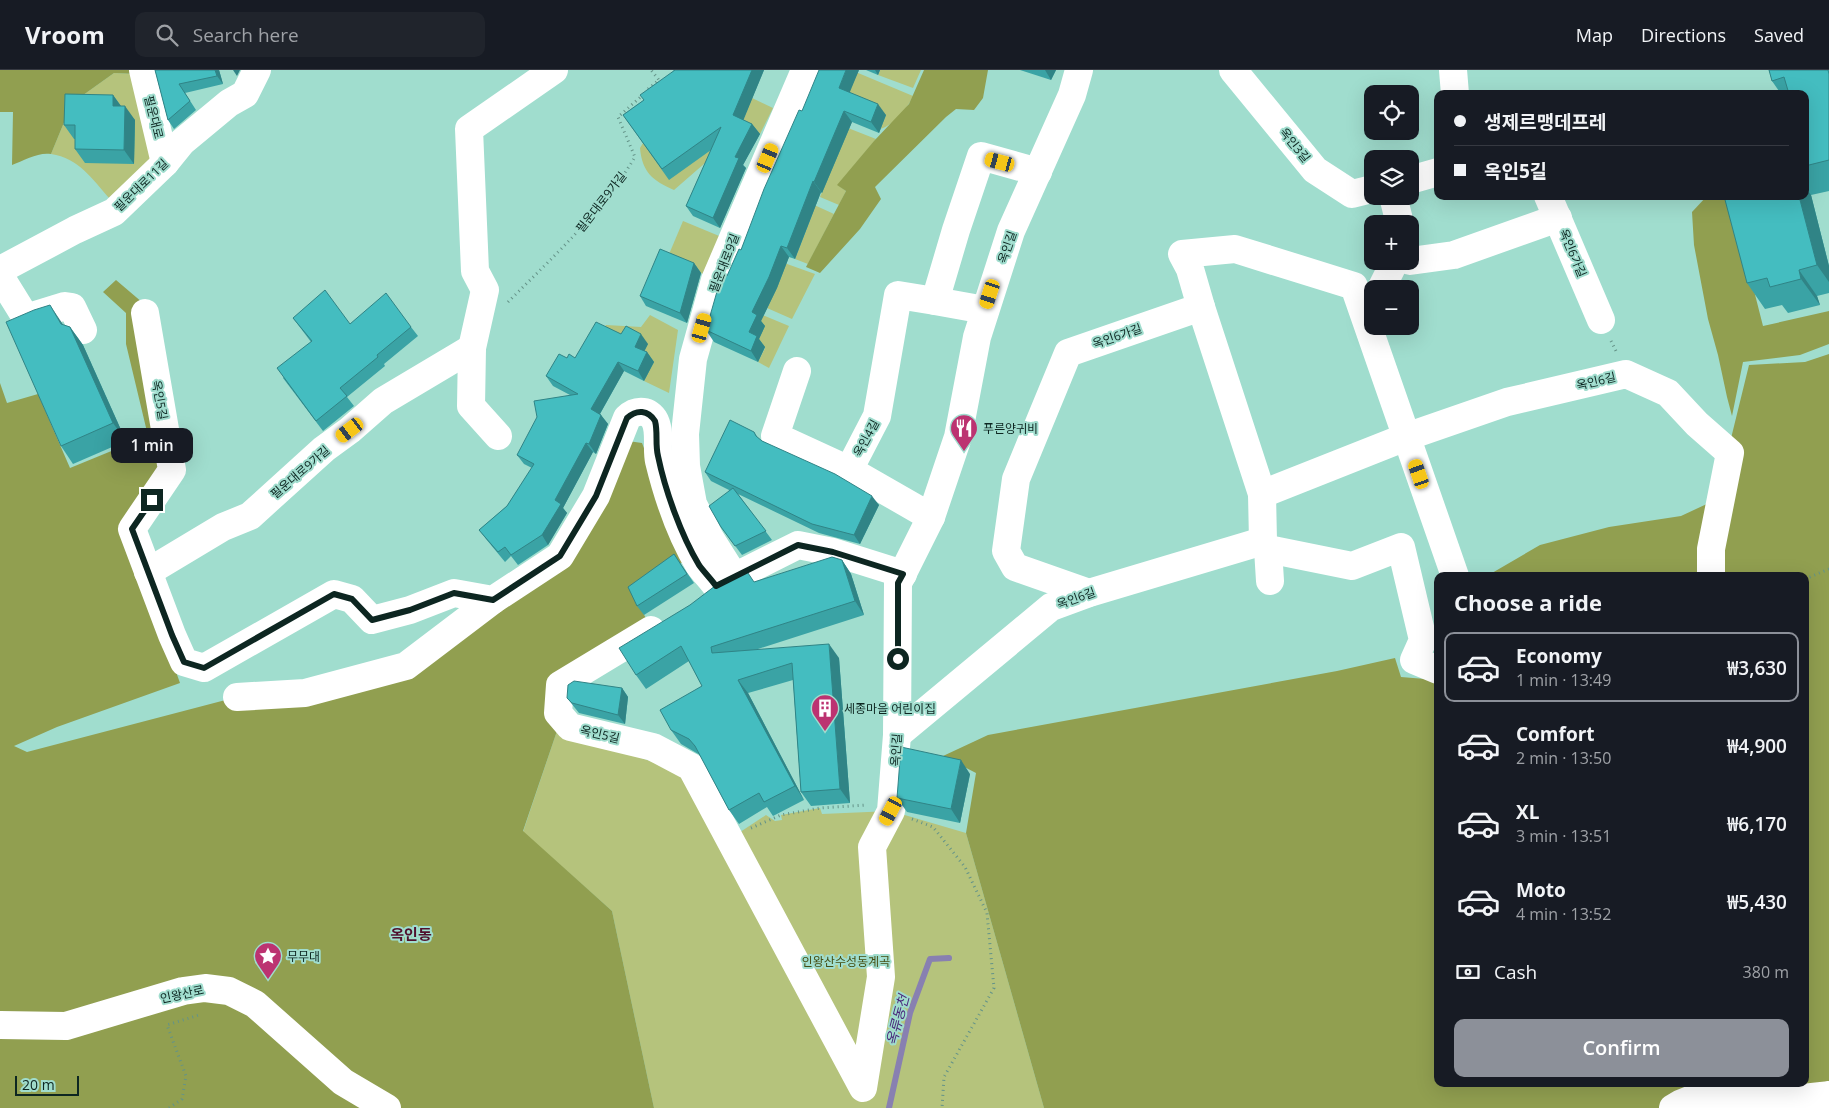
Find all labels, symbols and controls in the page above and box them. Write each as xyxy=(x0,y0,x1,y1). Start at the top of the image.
search box xyxy=(135,12,485,57)
text: Vroom xyxy=(25,18,105,51)
icon: search xyxy=(153,21,181,49)
text: Search here xyxy=(193,22,299,48)
text: Map xyxy=(1576,23,1613,47)
text: Directions xyxy=(1641,23,1726,47)
text: Saved xyxy=(1754,23,1804,47)
map controls xyxy=(1364,85,1419,335)
button: locate xyxy=(1364,85,1419,140)
street label: 필운대로 xyxy=(140,94,168,140)
text: 생제르맹데프레 xyxy=(1484,109,1606,135)
street label: 옥인3길 xyxy=(1276,124,1314,166)
car xyxy=(755,141,780,175)
button: layers xyxy=(1364,150,1419,205)
car xyxy=(983,151,1016,173)
street label: 필운대로11길 xyxy=(110,155,172,215)
text: 옥인5길 xyxy=(1484,158,1547,184)
street label: 필운대로9가길 xyxy=(572,168,630,236)
button: + xyxy=(1364,215,1419,270)
street label: 옥인6가길 xyxy=(1555,226,1591,280)
street label: 옥인길 xyxy=(994,229,1020,265)
street label: 필운대로9길 xyxy=(705,231,743,295)
car xyxy=(978,277,1001,311)
button: − xyxy=(1364,280,1419,335)
car xyxy=(690,312,713,344)
street label: 옥인6가길 xyxy=(1090,320,1144,352)
street label: 옥인6길 xyxy=(1575,368,1617,394)
street label: 옥인5길 xyxy=(148,379,172,421)
restaurant icon: 푸른양귀비 xyxy=(949,413,979,452)
car xyxy=(333,415,366,445)
street label: 옥인4길 xyxy=(849,416,883,460)
place label: 푸른양귀비 xyxy=(983,420,1038,437)
callout: 1 min xyxy=(111,428,193,462)
text: 1 min xyxy=(130,434,174,456)
street label: 필운대로9가길 xyxy=(267,442,333,502)
car xyxy=(1407,457,1430,491)
route end xyxy=(141,489,163,511)
street label: 옥인6길 xyxy=(1054,583,1098,613)
text: Choose a ride xyxy=(1454,587,1602,617)
text: Economy xyxy=(1516,643,1602,669)
icon: car xyxy=(1456,645,1501,690)
route start xyxy=(887,648,909,670)
text: ₩3,630 xyxy=(1727,655,1787,681)
text: 1 min · 13:49 xyxy=(1516,669,1611,691)
building icon: 세종마을 어린이집 xyxy=(810,693,840,732)
place label: 세종마을 어린이집 xyxy=(844,700,935,717)
street label: 옥인5길 xyxy=(579,721,621,747)
text: Comfort xyxy=(1516,721,1595,747)
icon: car xyxy=(1456,723,1501,768)
street label: 옥인길 xyxy=(886,733,906,767)
text: ₩4,900 xyxy=(1727,733,1787,759)
text: 2 min · 13:50 xyxy=(1516,747,1611,769)
car xyxy=(877,794,904,828)
text: XL xyxy=(1516,799,1539,825)
icon: car xyxy=(1456,801,1501,846)
text: ₩6,170 xyxy=(1727,811,1787,837)
text: 3 min · 13:51 xyxy=(1516,825,1611,847)
text: Moto xyxy=(1516,877,1566,903)
icon: car xyxy=(1456,879,1501,924)
text: ₩5,430 xyxy=(1727,889,1787,915)
text: 4 min · 13:52 xyxy=(1516,903,1611,925)
district label: 옥인동 xyxy=(390,924,432,944)
place icon: 무무대 xyxy=(253,941,283,980)
place label: 무무대 xyxy=(287,948,320,965)
park label: 인왕산수성동계곡 xyxy=(802,953,890,970)
icon: cash xyxy=(1454,958,1482,986)
text: Cash xyxy=(1494,959,1537,985)
text: 380 m xyxy=(1743,961,1789,983)
street label: 인왕산로 xyxy=(159,981,205,1007)
water label: 옥류동천 xyxy=(881,992,913,1047)
button: Confirm xyxy=(1454,1019,1789,1077)
scale bar xyxy=(15,1073,79,1096)
text: 20 m xyxy=(22,1075,55,1094)

